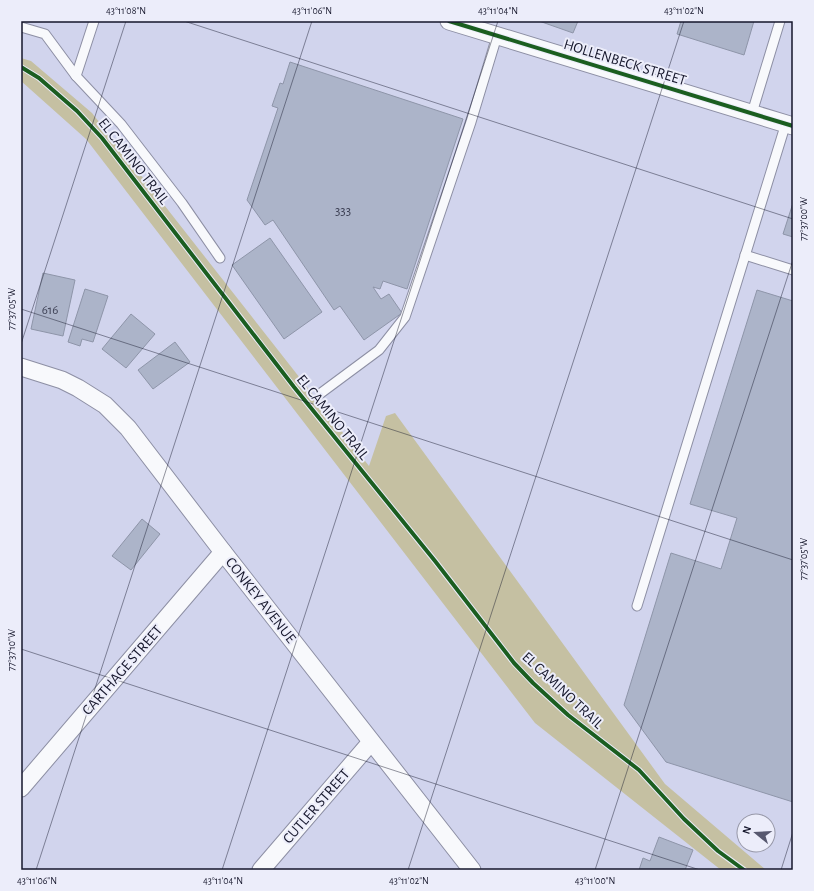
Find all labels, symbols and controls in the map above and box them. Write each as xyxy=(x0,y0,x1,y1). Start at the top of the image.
text: 43°11'08"N xyxy=(106,6,146,16)
text: 43°11'06"N xyxy=(292,6,332,16)
text: 43°11'04"N xyxy=(478,6,518,16)
text: 43°11'02"N xyxy=(664,6,704,16)
street label: HOLLENBECK STREET xyxy=(562,37,689,88)
street label: EL CAMINO TRAIL xyxy=(95,115,172,208)
text: 77°37'00"W xyxy=(799,197,809,241)
house number: 333 xyxy=(335,205,351,218)
text: 77°37'05"W xyxy=(7,288,17,330)
house number: 616 xyxy=(42,304,58,317)
street label: EL CAMINO TRAIL xyxy=(294,372,372,463)
text: 77°37'05"W xyxy=(799,538,809,580)
street label: CONKEY AVENUE xyxy=(223,555,299,646)
street label: CARTHAGE STREET xyxy=(80,622,166,718)
text: 77°37'10"W xyxy=(7,629,17,671)
street label: EL CAMINO TRAIL xyxy=(519,649,607,732)
street label: CUTLER STREET xyxy=(280,766,353,846)
north arrow xyxy=(736,813,776,853)
text: N xyxy=(741,825,753,835)
text: 43°11'06"N xyxy=(17,876,57,886)
text: 43°11'04"N xyxy=(203,876,243,886)
text: 43°11'02"N xyxy=(389,876,429,886)
text: 43°11'00"N xyxy=(575,876,615,886)

